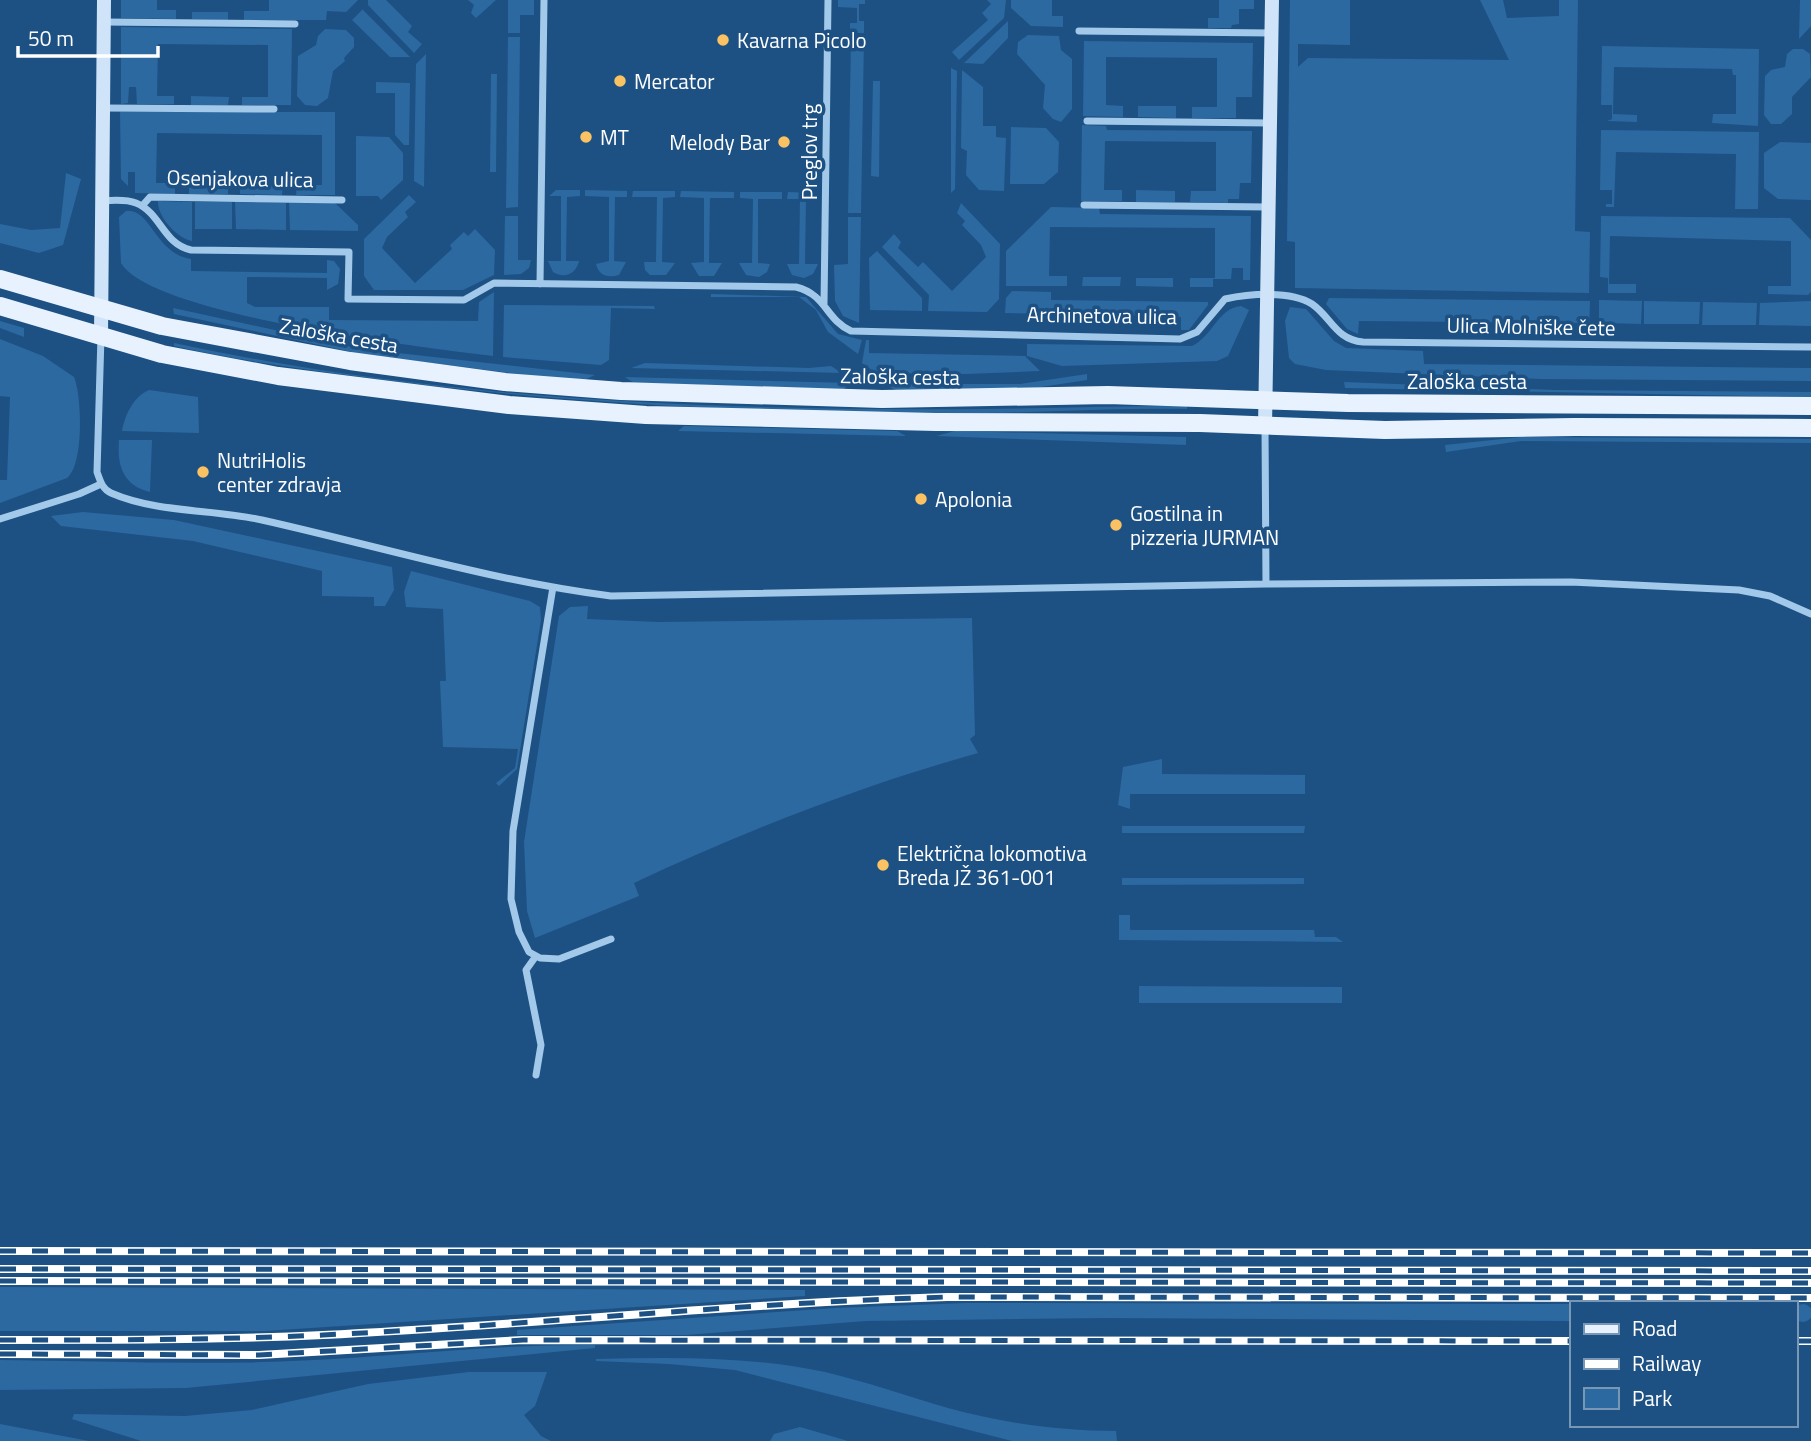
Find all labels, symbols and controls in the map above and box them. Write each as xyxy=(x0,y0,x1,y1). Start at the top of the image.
scale bar xyxy=(18,14,158,58)
text: 50 m xyxy=(28,22,74,54)
place label: Kavarna Picolo xyxy=(737,24,867,56)
marker: Kavarna Picolo xyxy=(715,32,731,48)
place label: Mercator xyxy=(634,65,715,97)
marker: Mercator xyxy=(612,73,628,89)
street label: Preglov trg xyxy=(793,103,825,200)
place label: MT xyxy=(600,121,629,153)
place label: Melody Bar xyxy=(669,126,770,158)
marker: MT xyxy=(578,129,594,145)
marker: Melody Bar xyxy=(776,134,792,150)
street label: Osenjakova ulica xyxy=(166,161,314,195)
street label: Archinetova ulica xyxy=(1027,298,1178,332)
street label: Zaloška cesta xyxy=(277,309,401,361)
street label: Ulica Molniške čete xyxy=(1446,309,1616,343)
street label: Zaloška cesta xyxy=(840,359,961,393)
street label: Zaloška cesta xyxy=(1407,365,1527,397)
place label: NutriHolis center zdravja xyxy=(217,444,342,500)
marker: NutriHolis center zdravja xyxy=(195,464,211,480)
place label: Apolonia xyxy=(935,483,1012,515)
marker: Apolonia xyxy=(913,491,929,507)
place label: Gostilna in pizzeria JURMAN xyxy=(1130,497,1279,553)
marker: Gostilna in pizzeria JURMAN xyxy=(1108,517,1124,533)
place label: Električna lokomotiva Breda JŽ 361-001 xyxy=(897,837,1087,893)
marker: Električna lokomotiva Breda JŽ 361-001 xyxy=(875,857,891,873)
legend xyxy=(1570,1301,1797,1427)
text: Road xyxy=(1632,1312,1677,1344)
text: Railway xyxy=(1632,1347,1701,1379)
text: Park xyxy=(1632,1382,1672,1414)

